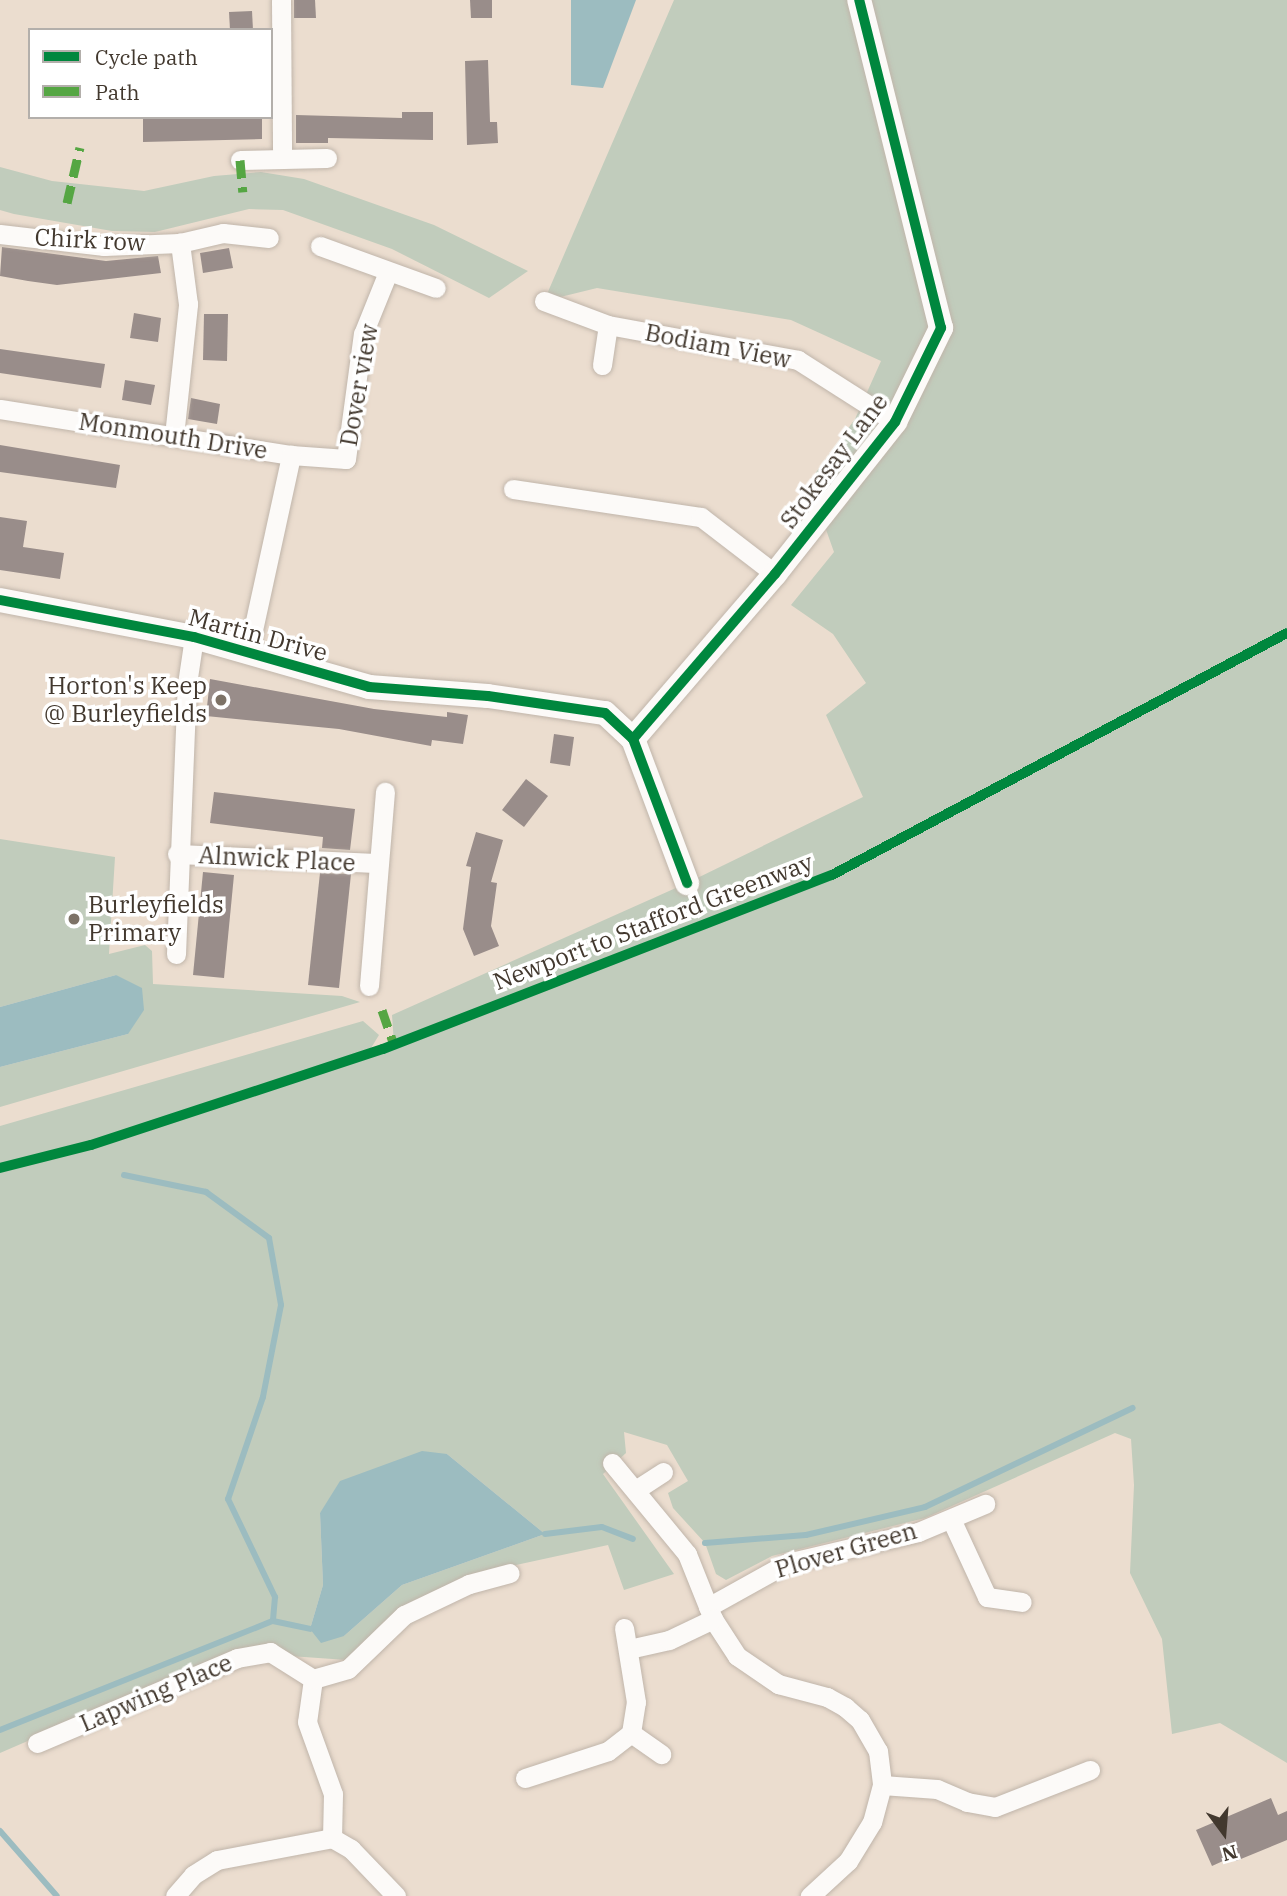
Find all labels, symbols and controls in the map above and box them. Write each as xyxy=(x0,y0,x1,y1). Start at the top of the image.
legend xyxy=(28,28,273,119)
text: Cycle path xyxy=(95,43,198,71)
text: Path xyxy=(95,78,140,106)
street label: Chirk row xyxy=(34,223,146,257)
street label: Bodiam View xyxy=(643,318,793,374)
street label: Dover view xyxy=(334,322,384,448)
street label: Stokesay Lane xyxy=(774,388,894,534)
street label: Monmouth Drive xyxy=(77,407,269,465)
street label: Martin Drive xyxy=(185,603,331,667)
place label: Horton's Keep @ Burleyfields xyxy=(44,672,207,728)
marker: Horton's Keep @ Burleyfields xyxy=(213,692,229,708)
street label: Alnwick Place xyxy=(198,841,356,877)
street label: Newport to Stafford Greenway xyxy=(489,848,817,996)
place label: Burleyfields Primary xyxy=(88,891,224,947)
marker: Burleyfields Primary xyxy=(66,911,82,927)
street label: Plover Green xyxy=(772,1516,920,1584)
street label: Lapwing Place xyxy=(76,1648,236,1738)
north arrow xyxy=(1189,1798,1259,1868)
text: N xyxy=(1219,1840,1240,1867)

